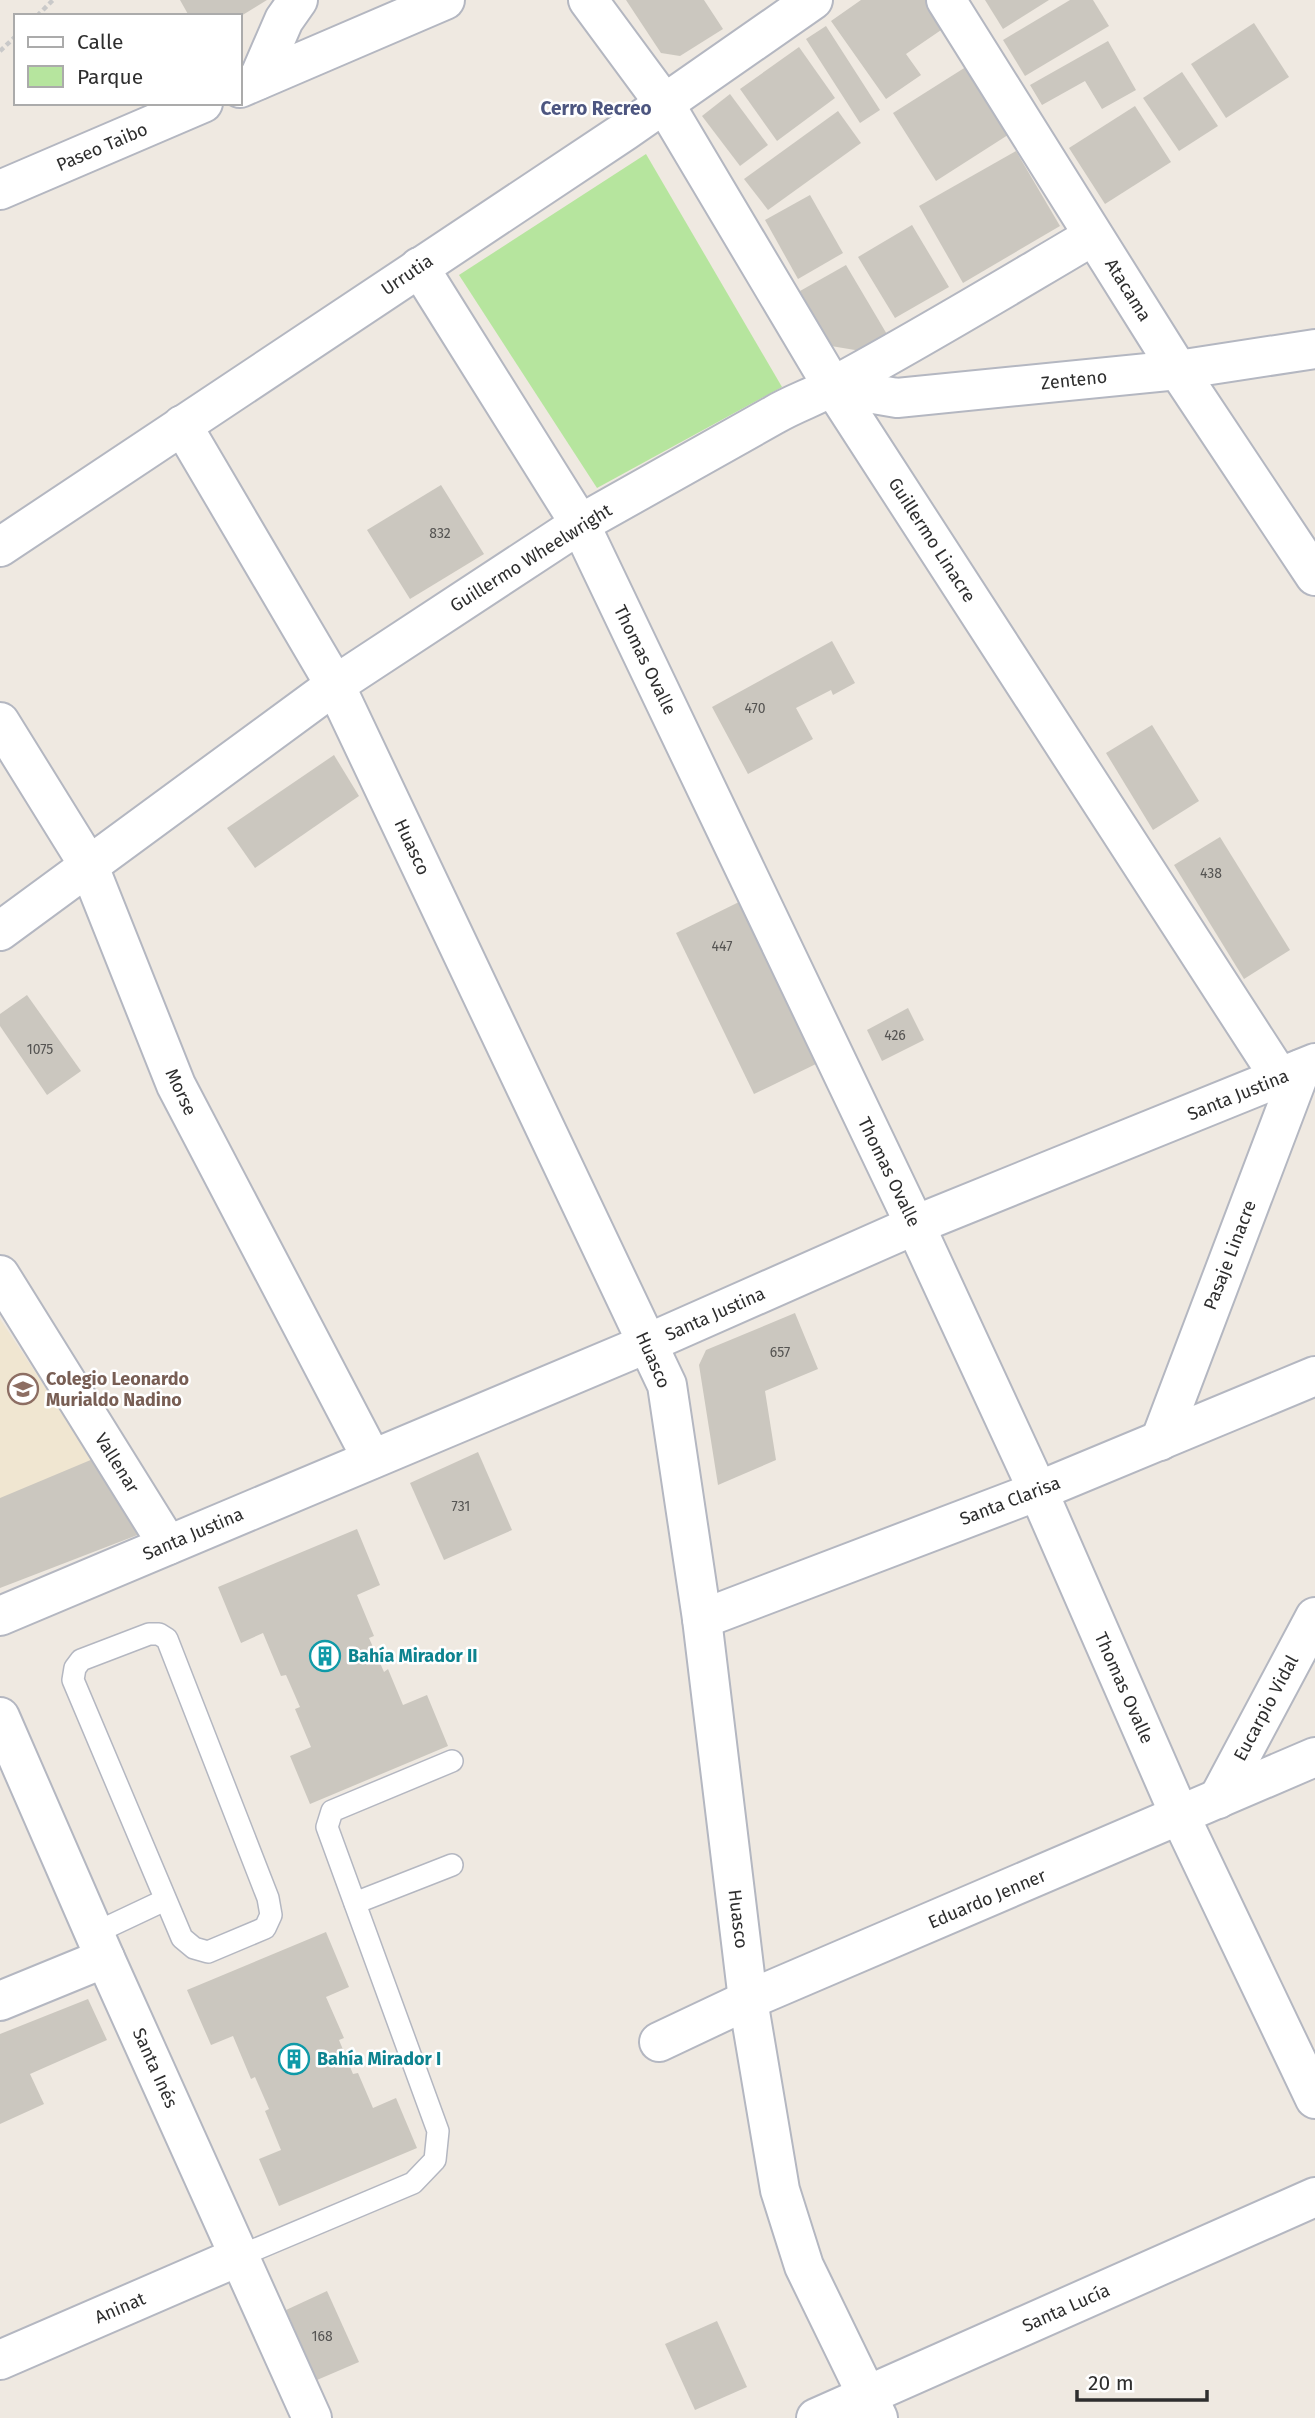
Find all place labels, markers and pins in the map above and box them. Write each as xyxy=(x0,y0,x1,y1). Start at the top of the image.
place label: Colegio Leonardo Murialdo Nadino xyxy=(46,1368,189,1411)
school or university icon: Colegio Leonardo Murialdo Nadino xyxy=(6,1372,40,1406)
building icon: Bahía Mirador II xyxy=(308,1639,342,1673)
place label: Bahía Mirador II xyxy=(348,1645,478,1667)
building icon: Bahía Mirador I xyxy=(277,2042,311,2076)
place label: Bahía Mirador I xyxy=(317,2048,441,2070)

